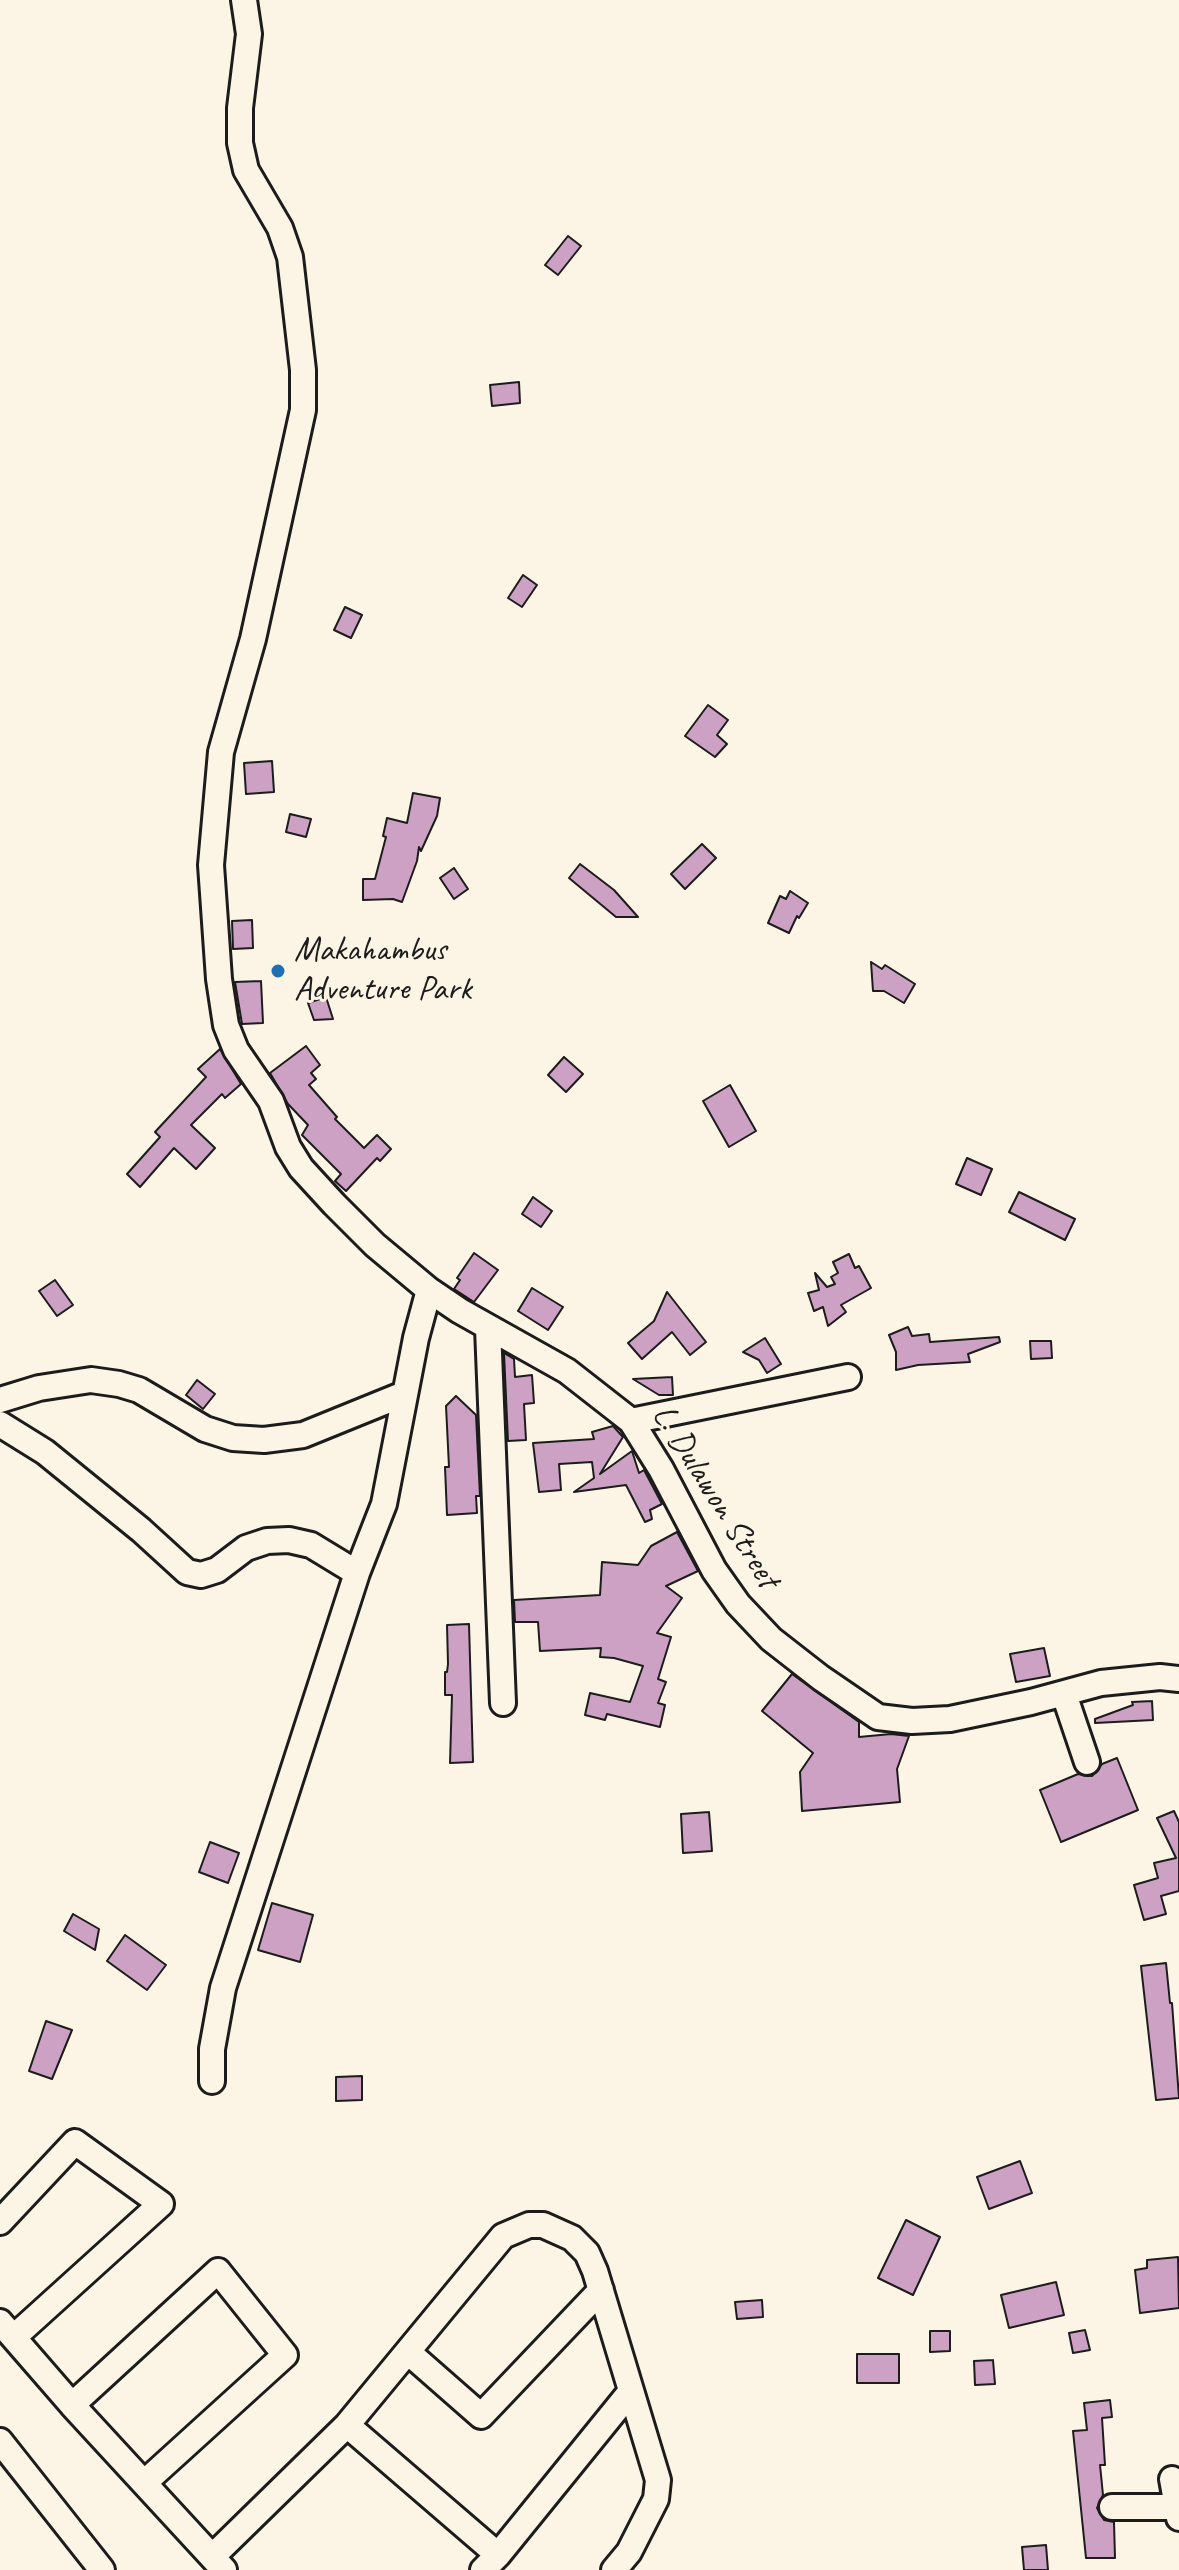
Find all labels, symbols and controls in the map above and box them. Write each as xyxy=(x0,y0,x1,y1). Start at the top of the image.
place label: Makahambus Adventure Park xyxy=(294,931,471,1010)
marker: Makahambus Adventure Park xyxy=(269,962,287,980)
street label: L. Dulawon Street xyxy=(642,1398,788,1596)

